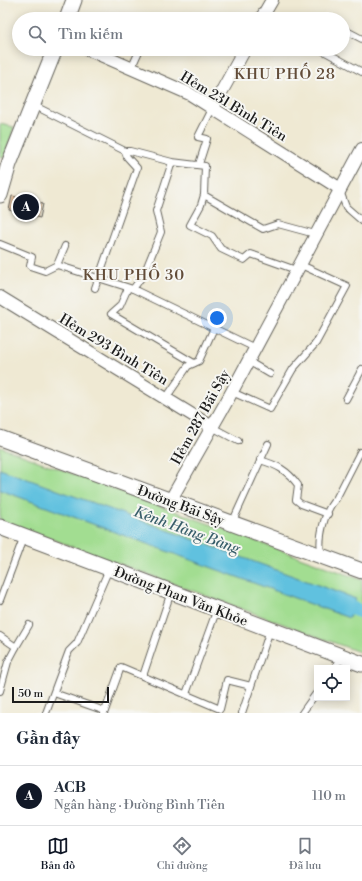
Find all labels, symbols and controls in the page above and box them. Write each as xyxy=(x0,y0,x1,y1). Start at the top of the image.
search box xyxy=(12,12,350,56)
icon: search xyxy=(26,23,48,45)
text: Tìm kiếm xyxy=(58,25,123,44)
district label: KHU PHỐ 28 xyxy=(234,62,336,84)
street label: Hẻm 231 Bình Tiên xyxy=(177,68,291,146)
pin: A xyxy=(13,192,39,222)
district label: KHU PHỐ 30 xyxy=(83,263,185,285)
your location xyxy=(207,308,227,328)
street label: Hẻm 293 Bình Tiên xyxy=(56,310,172,390)
street label: Hẻm 287 Bãi Sậy xyxy=(167,367,235,468)
street label: Đường Bãi Sậy xyxy=(135,482,227,530)
water label: Kênh Hàng Bàng xyxy=(131,502,244,559)
street label: Đường Phan Văn Khỏe xyxy=(111,563,250,631)
map controls xyxy=(314,665,350,701)
button: locate xyxy=(314,665,350,701)
scale bar xyxy=(12,685,109,704)
text: 50 m xyxy=(18,687,43,701)
text: Gần đây xyxy=(16,728,80,750)
text: ACB xyxy=(54,778,86,797)
text: A xyxy=(24,788,34,804)
text: 110 m xyxy=(312,788,346,804)
text: Ngân hàng · Đường Bình Tiên xyxy=(54,797,225,813)
tab: Bản đồ xyxy=(41,835,75,873)
tab: Chỉ đường xyxy=(157,835,208,873)
tab: Đã lưu xyxy=(289,835,321,873)

